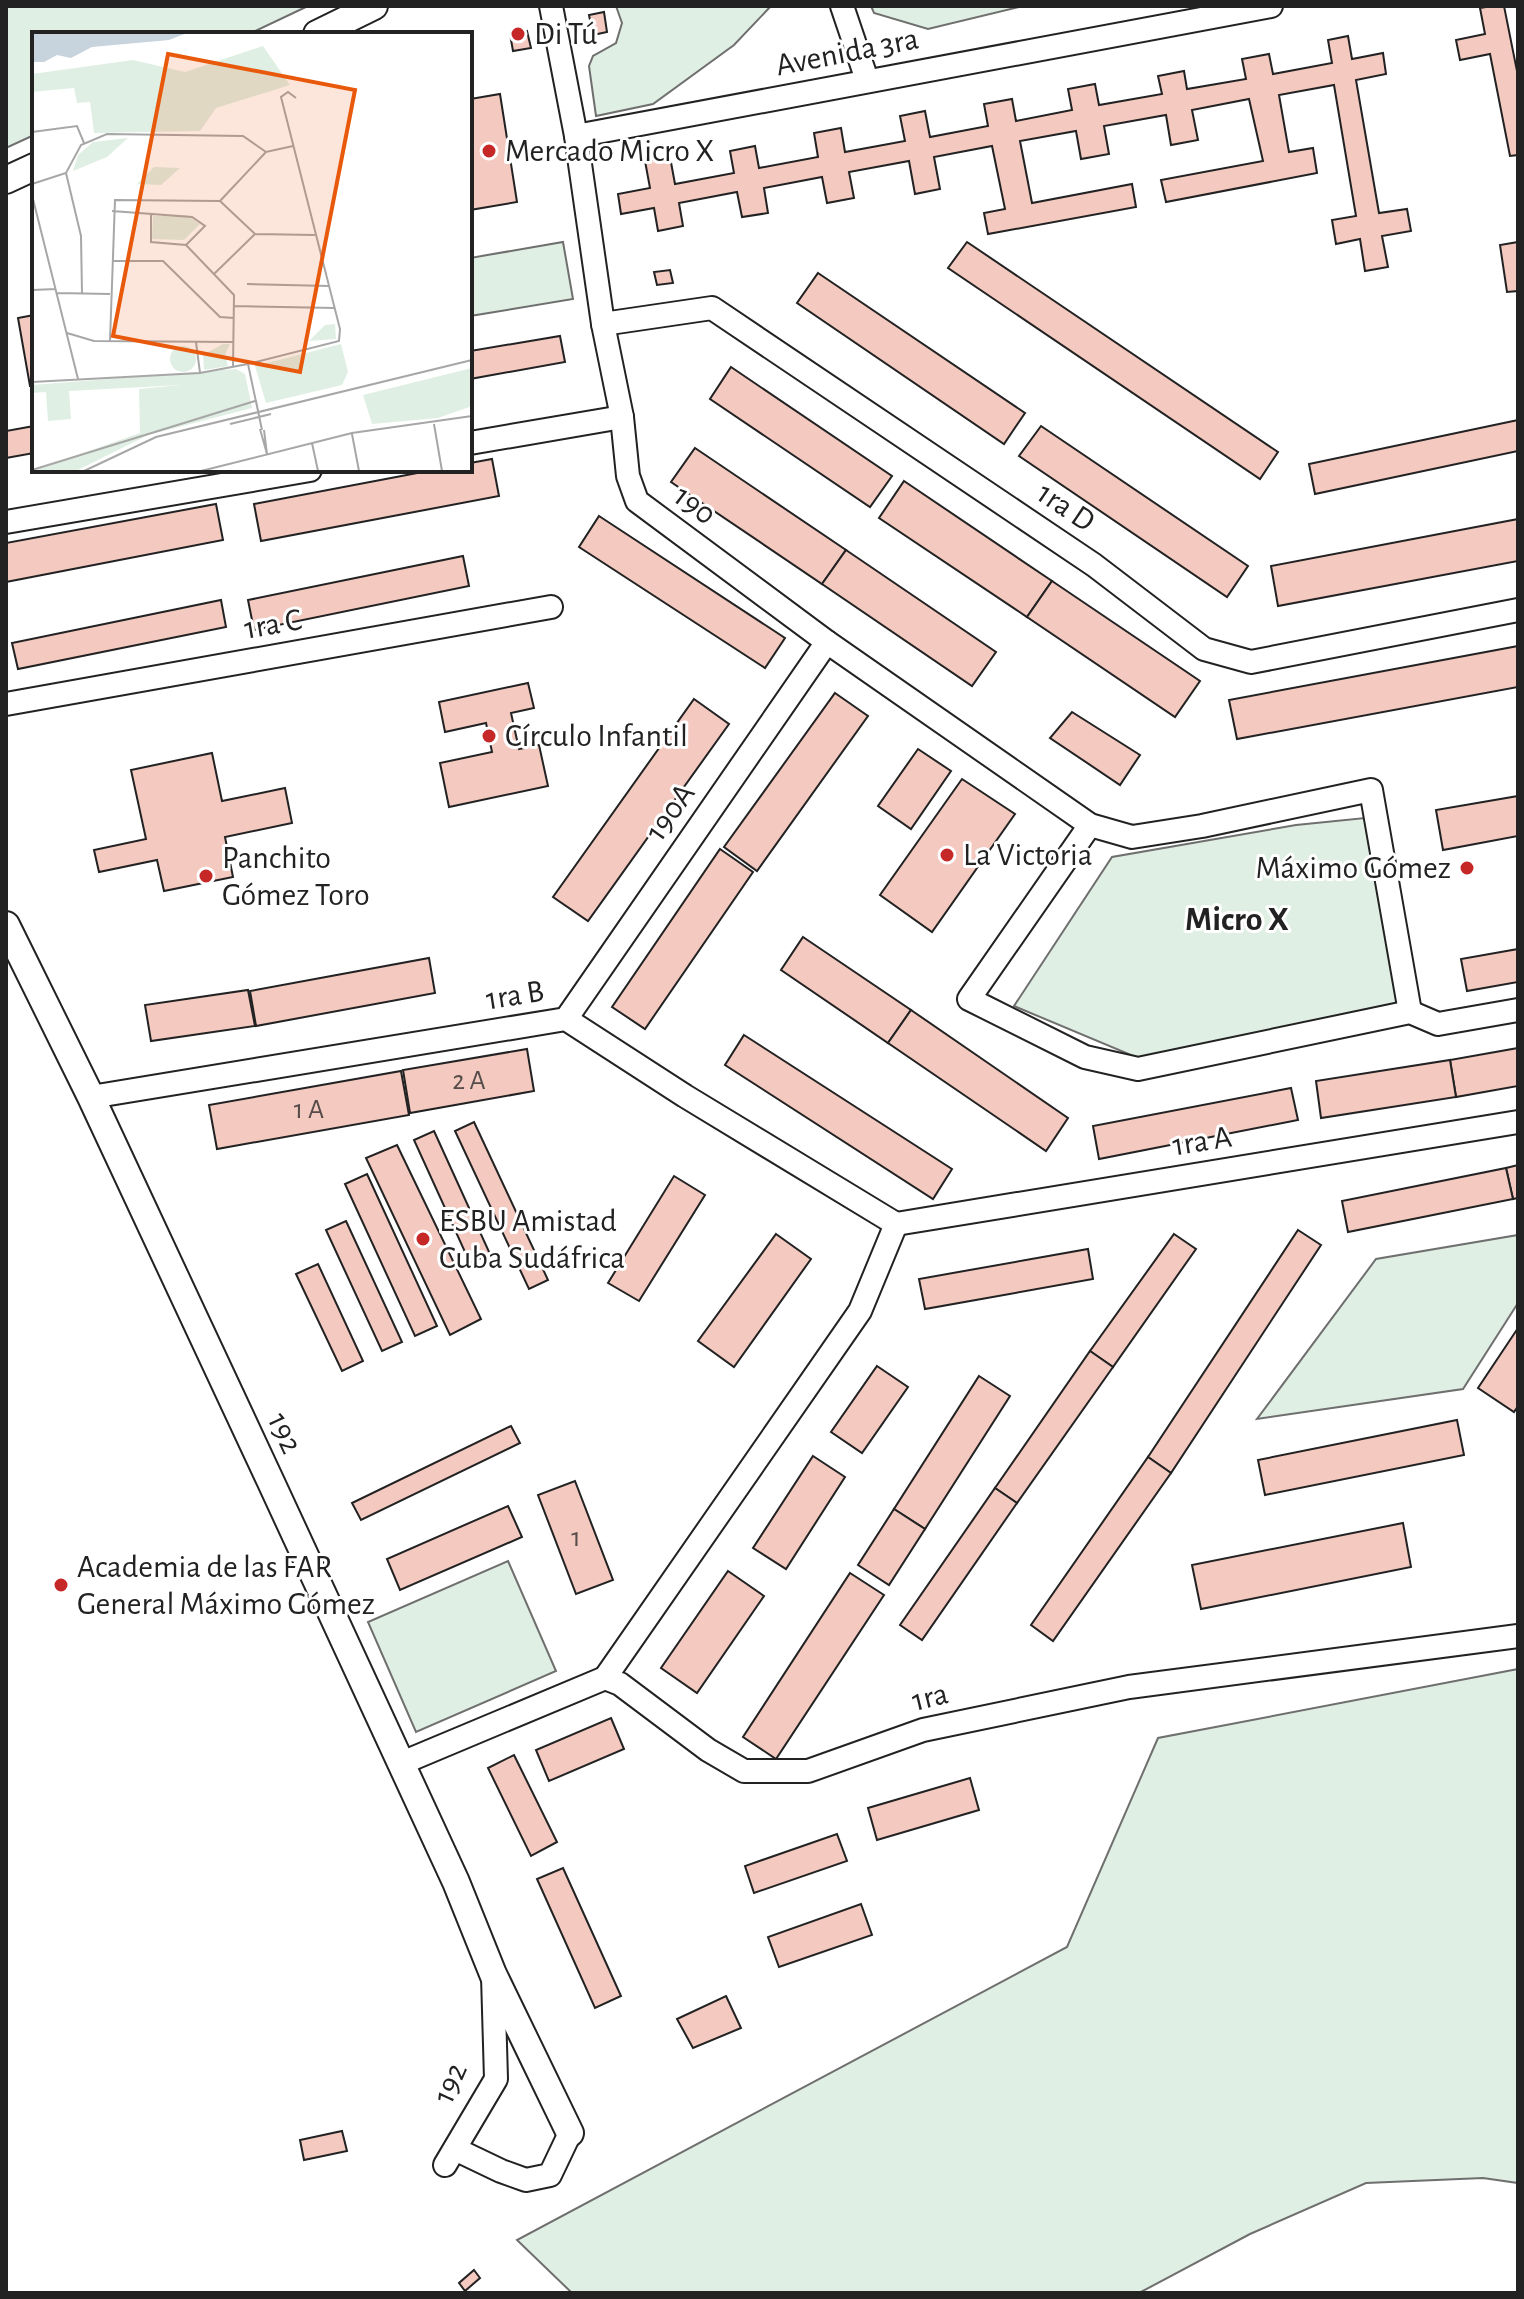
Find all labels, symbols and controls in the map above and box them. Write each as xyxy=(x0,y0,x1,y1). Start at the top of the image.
place label: Di Tú xyxy=(534,18,597,50)
street label: Avenida 3ra xyxy=(773,22,921,82)
marker: Di Tú xyxy=(509,25,527,43)
inset map xyxy=(32,32,472,472)
place label: Mercado Micro X xyxy=(505,135,714,167)
marker: Mercado Micro X xyxy=(480,142,498,160)
street label: 1ra D xyxy=(1031,476,1101,538)
street label: 190 xyxy=(668,479,722,531)
street label: 1ra C xyxy=(242,603,304,645)
place label: Círculo Infantil xyxy=(505,720,688,752)
marker: Círculo Infantil xyxy=(480,727,498,745)
street label: 190A xyxy=(639,778,701,846)
place label: La Victoria xyxy=(963,839,1093,871)
place label: Panchito Gómez Toro xyxy=(222,842,370,911)
marker: La Victoria xyxy=(938,846,956,864)
place label: Máximo Gómez xyxy=(1256,852,1451,884)
marker: Máximo Gómez xyxy=(1458,859,1476,877)
marker: Panchito Gómez Toro xyxy=(197,867,215,885)
district label: Micro X xyxy=(1185,903,1289,937)
street label: 1ra B xyxy=(484,975,546,1015)
house number: 2 A xyxy=(452,1067,486,1095)
house number: 1 A xyxy=(294,1096,324,1124)
street label: 1ra A xyxy=(1170,1121,1234,1161)
place label: ESBU Amistad Cuba Sudáfrica xyxy=(439,1205,625,1274)
marker: ESBU Amistad Cuba Sudáfrica xyxy=(414,1230,432,1248)
street label: 192 xyxy=(262,1408,308,1458)
house number: 1 xyxy=(571,1524,581,1552)
place label: Academia de las FAR General Máximo Gómez xyxy=(77,1551,375,1620)
marker: Academia de las FAR General Máximo Gómez xyxy=(52,1576,70,1594)
street label: 1ra xyxy=(909,1677,951,1717)
street label: 192 xyxy=(427,2058,473,2108)

